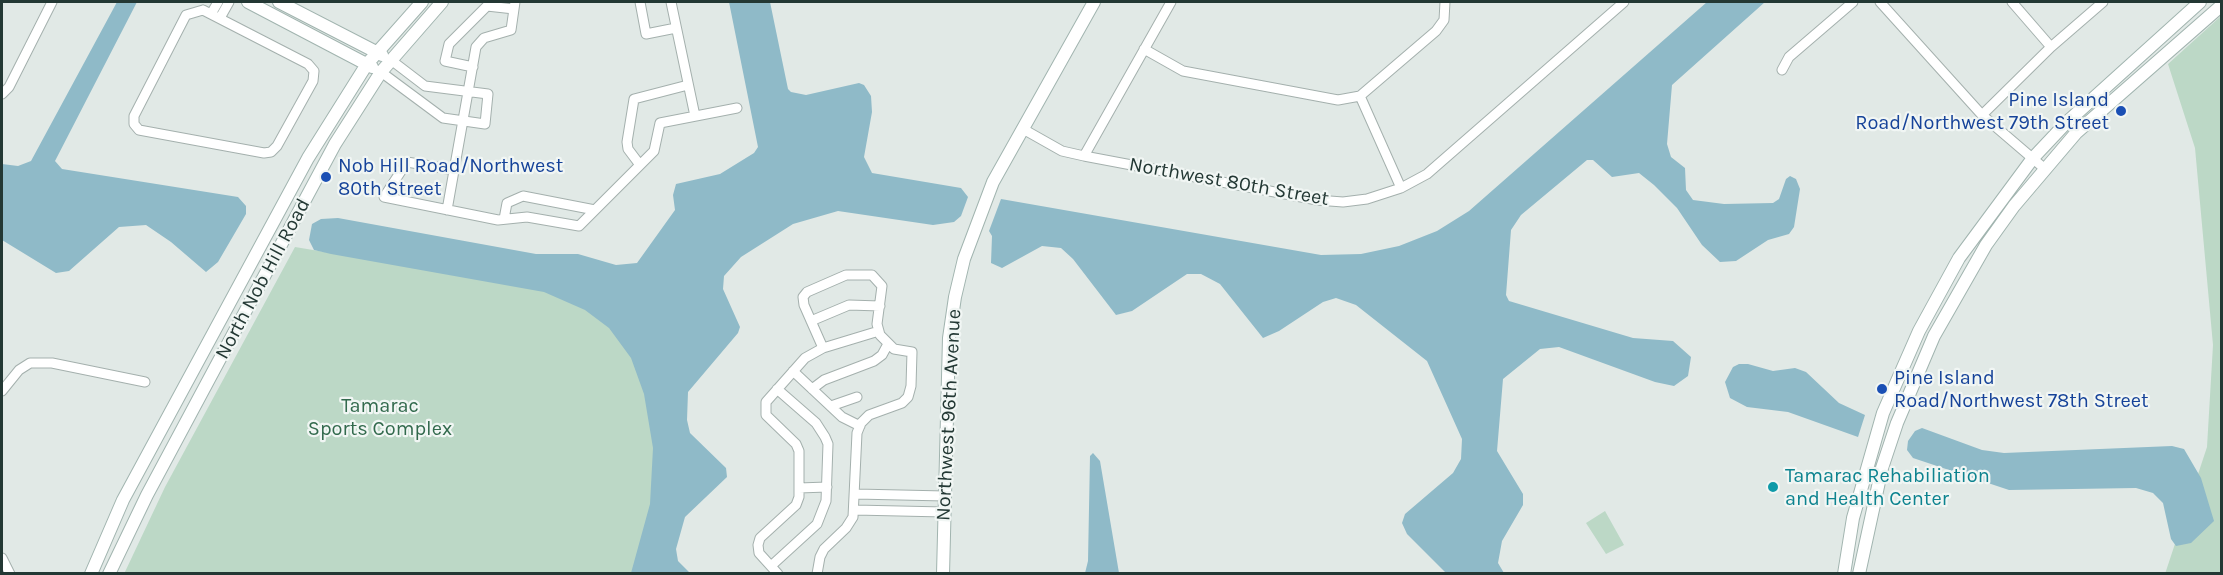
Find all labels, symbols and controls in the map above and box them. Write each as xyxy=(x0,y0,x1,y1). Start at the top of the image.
place label: Pine Island Road/Northwest 79th Street xyxy=(1855,88,2109,135)
marker: Pine Island Road/Northwest 79th Street xyxy=(2114,104,2128,118)
street label: Northwest 80th Street xyxy=(1127,153,1331,211)
place label: Nob Hill Road/Northwest 80th Street xyxy=(338,154,563,201)
marker: Nob Hill Road/Northwest 80th Street xyxy=(319,170,333,184)
street label: North Nob Hill Road xyxy=(210,194,316,364)
street label: Northwest 96th Avenue xyxy=(931,308,967,522)
place label: Pine Island Road/Northwest 78th Street xyxy=(1894,366,2149,413)
marker: Pine Island Road/Northwest 78th Street xyxy=(1875,382,1889,396)
park label: Tamarac Sports Complex xyxy=(308,394,452,441)
place label: Tamarac Rehabiliation and Health Center xyxy=(1785,464,1990,511)
marker: Tamarac Rehabiliation and Health Center xyxy=(1766,480,1780,494)

